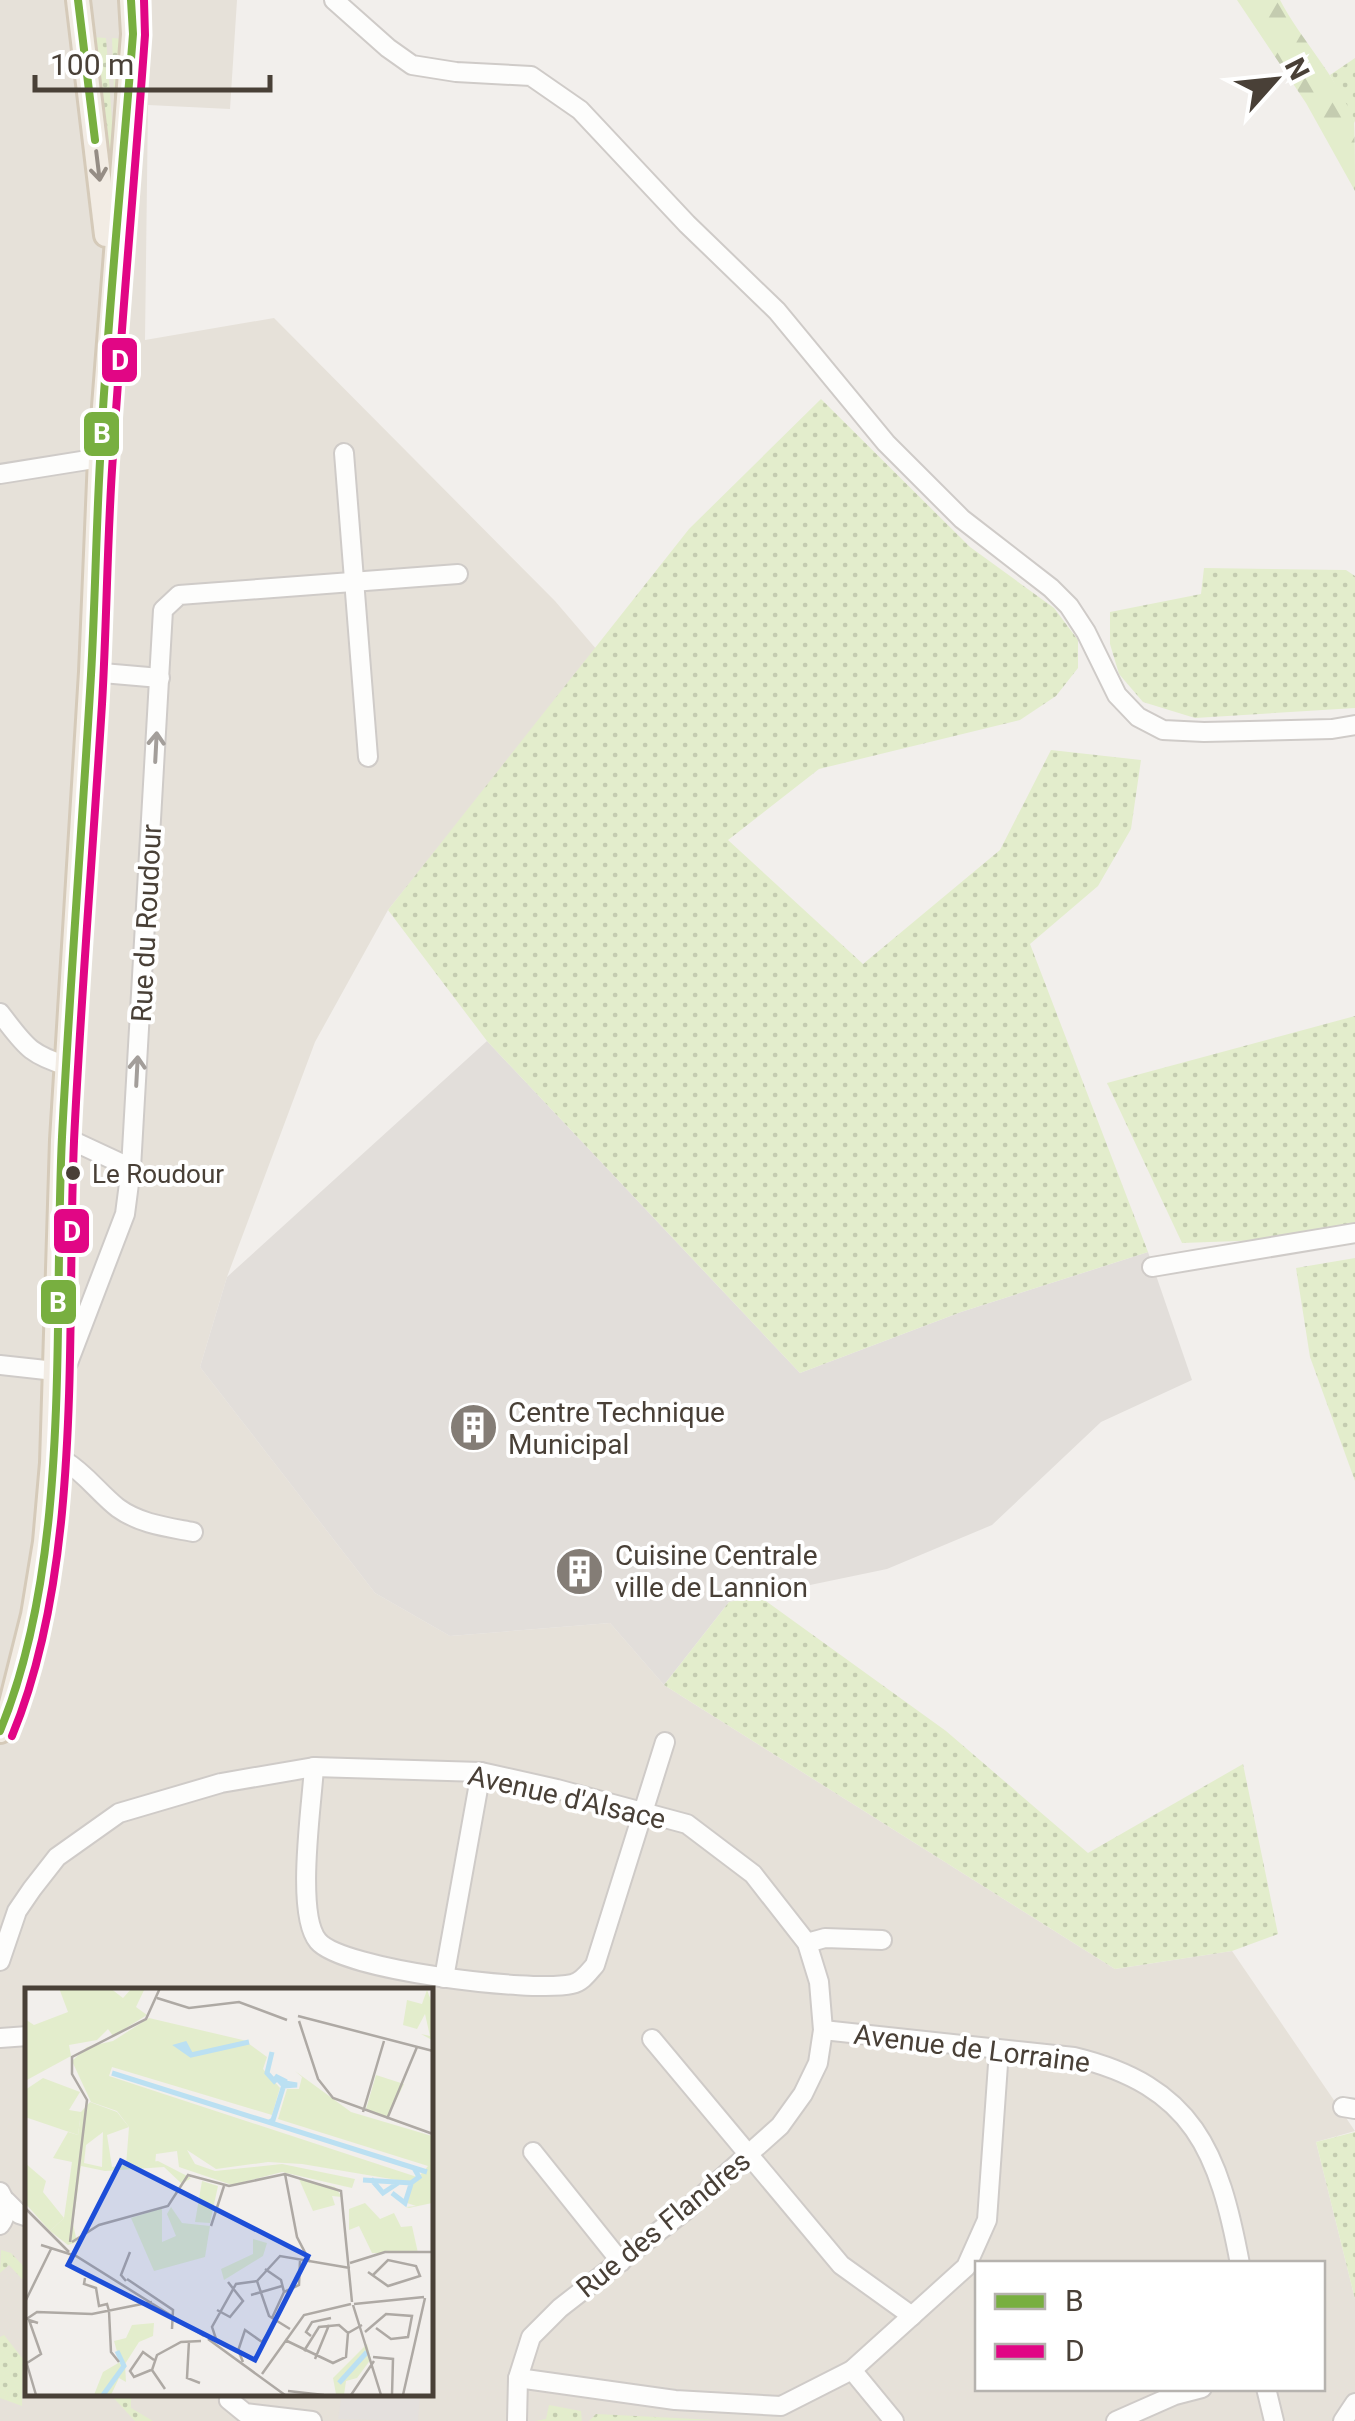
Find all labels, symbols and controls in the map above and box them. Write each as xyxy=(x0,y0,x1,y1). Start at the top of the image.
scale bar xyxy=(35,30,270,92)
north arrow xyxy=(1225,30,1325,130)
text: 100 m xyxy=(50,47,134,82)
text: N xyxy=(1278,53,1316,85)
one-way arrow xyxy=(89,150,108,182)
line badge: D xyxy=(100,336,139,384)
text: D xyxy=(111,344,129,377)
line badge: B xyxy=(82,410,121,458)
text: B xyxy=(93,417,111,450)
one-way arrow xyxy=(147,731,166,763)
street label: Rue du Roudour xyxy=(125,823,168,1023)
one-way arrow xyxy=(128,1056,147,1088)
place label: Le Roudour xyxy=(92,1159,224,1189)
marker: Le Roudour xyxy=(63,1163,83,1183)
line badge: D xyxy=(52,1207,91,1255)
text: D xyxy=(63,1215,81,1248)
line badge: B xyxy=(39,1278,78,1326)
text: B xyxy=(49,1286,67,1319)
place label: Centre Technique Municipal xyxy=(508,1396,725,1461)
building icon: Centre Technique Municipal xyxy=(447,1402,499,1454)
place label: Cuisine Centrale ville de Lannion xyxy=(615,1539,818,1604)
building icon: Cuisine Centrale ville de Lannion xyxy=(554,1545,606,1597)
street label: Avenue d'Alsace xyxy=(465,1759,669,1836)
inset map xyxy=(25,1988,432,2396)
street label: Avenue de Lorraine xyxy=(852,2018,1092,2079)
street label: Rue des Flandres xyxy=(570,2144,757,2304)
legend xyxy=(975,2261,1325,2391)
text: B xyxy=(1065,2283,1084,2318)
text: D xyxy=(1065,2333,1085,2368)

